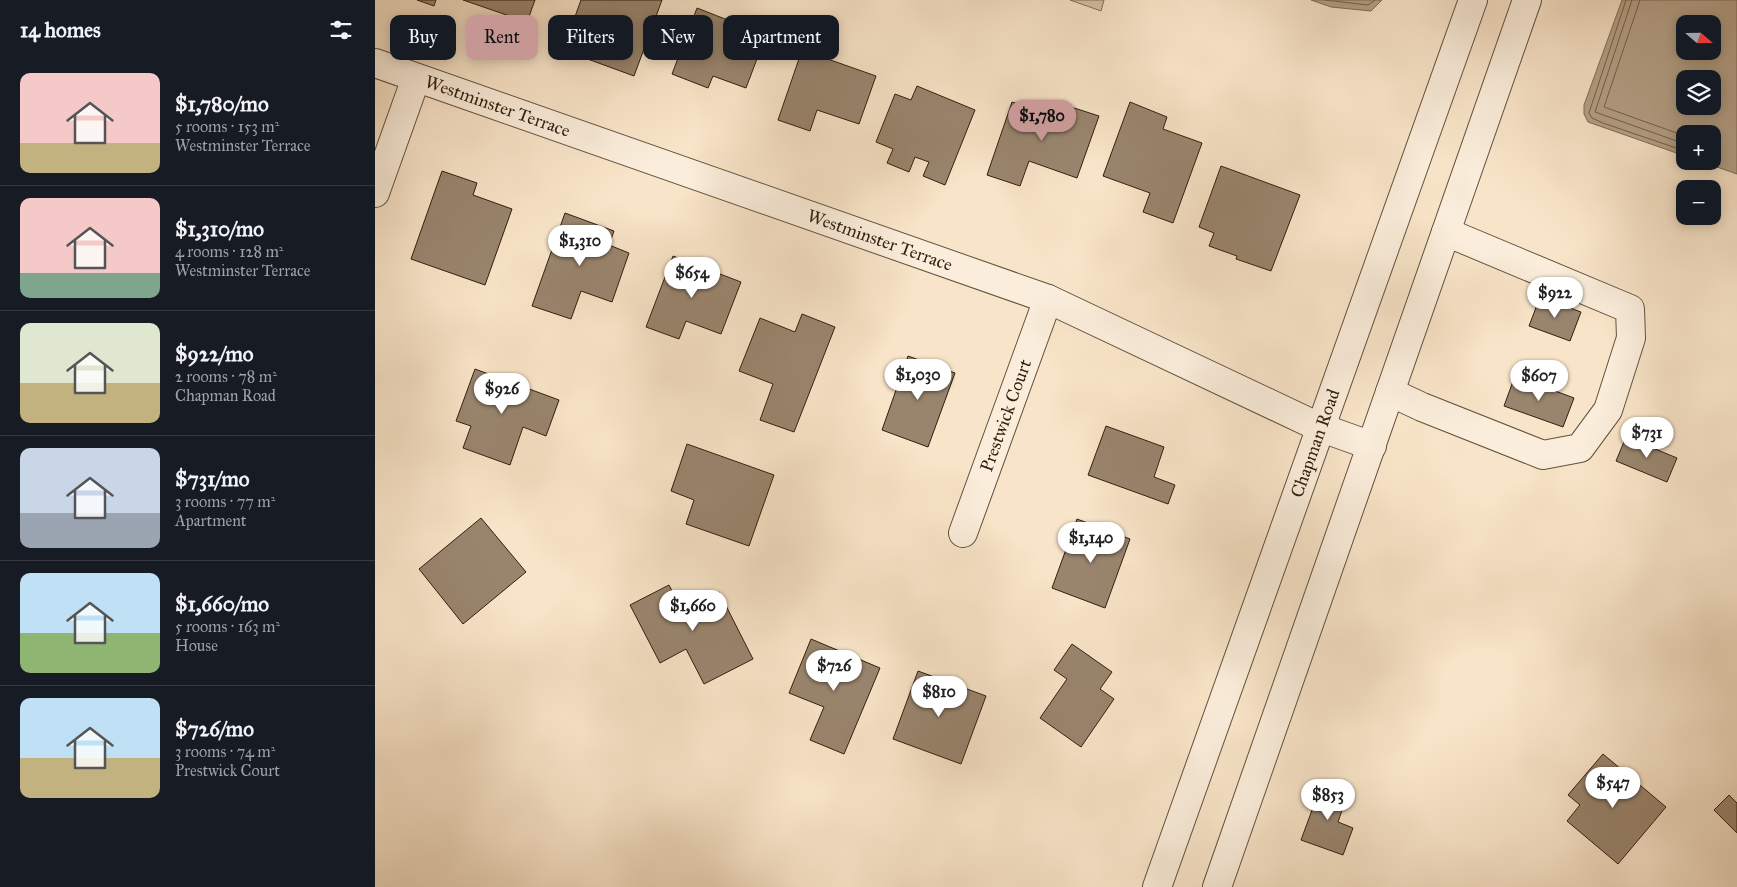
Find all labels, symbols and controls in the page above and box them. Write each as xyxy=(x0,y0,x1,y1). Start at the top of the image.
chip: Buy xyxy=(390,15,456,60)
chip: Rent xyxy=(466,15,538,60)
chip: Filters xyxy=(548,15,633,60)
chip: New xyxy=(643,15,713,60)
chip: Apartment xyxy=(723,15,839,60)
north arrow xyxy=(1676,15,1721,60)
map controls xyxy=(1676,15,1721,225)
icon: filters xyxy=(327,16,355,44)
text: 14 homes xyxy=(20,17,101,43)
street label: Westminster Terrace xyxy=(422,70,573,142)
button: layers xyxy=(1676,70,1721,115)
text: $1,780/mo xyxy=(175,91,269,117)
icon: home xyxy=(60,93,120,153)
pin: $1,780 xyxy=(1001,100,1083,142)
text: $1,780 xyxy=(1019,106,1065,125)
text: 5 rooms · 153 m² xyxy=(175,117,279,136)
button: + xyxy=(1676,125,1721,170)
text: Westminster Terrace xyxy=(175,136,310,155)
button: − xyxy=(1676,180,1721,225)
street label: Westminster Terrace xyxy=(804,204,955,276)
text: $1,310/mo xyxy=(175,216,264,242)
icon: home xyxy=(60,218,120,278)
pin: $1,310 xyxy=(539,224,621,267)
text: $1,310 xyxy=(559,231,601,250)
text: 4 rooms · 128 m² xyxy=(175,242,284,261)
pin: $654 xyxy=(662,256,722,299)
text: Westminster Terrace xyxy=(175,261,310,280)
text: $654 xyxy=(675,263,709,282)
pin: $922 xyxy=(1525,276,1585,319)
text: $922 xyxy=(1538,283,1572,302)
text: $922/mo xyxy=(175,341,253,367)
icon: home xyxy=(60,343,120,403)
street label: Prestwick Court xyxy=(975,356,1036,475)
pin: $1,030 xyxy=(877,358,959,401)
pin: $607 xyxy=(1509,360,1569,402)
text: $1,030 xyxy=(895,365,941,384)
text: $607 xyxy=(1521,366,1557,385)
text: 2 rooms · 78 m² xyxy=(175,367,277,386)
pin: $926 xyxy=(472,372,532,415)
text: $926 xyxy=(485,379,519,398)
text: Chapman Road xyxy=(175,386,276,405)
street label: Chapman Road xyxy=(1286,386,1344,501)
pin: $731 xyxy=(1617,416,1677,459)
text: $731 xyxy=(1632,423,1662,442)
text: $731/mo xyxy=(175,466,249,492)
icon: home xyxy=(60,468,120,528)
text: 3 rooms · 77 m² xyxy=(175,492,275,511)
text: Apartment xyxy=(175,511,247,530)
pin: $1,140 xyxy=(1050,522,1132,564)
text: $1,140 xyxy=(1069,528,1113,547)
pin: $1,660 xyxy=(652,590,734,632)
text: $1,660/mo xyxy=(175,591,269,617)
icon: home xyxy=(60,593,120,653)
text: $1,660 xyxy=(670,596,716,615)
text: 5 rooms · 163 m² xyxy=(175,617,280,636)
text: House xyxy=(175,636,218,655)
pin: $726 xyxy=(804,650,864,692)
text: $726 xyxy=(817,656,851,675)
pin: $810 xyxy=(909,676,969,718)
text: $810 xyxy=(922,682,956,701)
text: $726/mo xyxy=(175,716,254,742)
icon: home xyxy=(60,718,120,778)
text: 3 rooms · 74 m² xyxy=(175,742,275,761)
text: Prestwick Court xyxy=(175,761,280,780)
pin: $547 xyxy=(1583,766,1643,809)
text: $547 xyxy=(1596,773,1630,792)
pin: $853 xyxy=(1298,778,1358,821)
text: $853 xyxy=(1312,785,1344,804)

